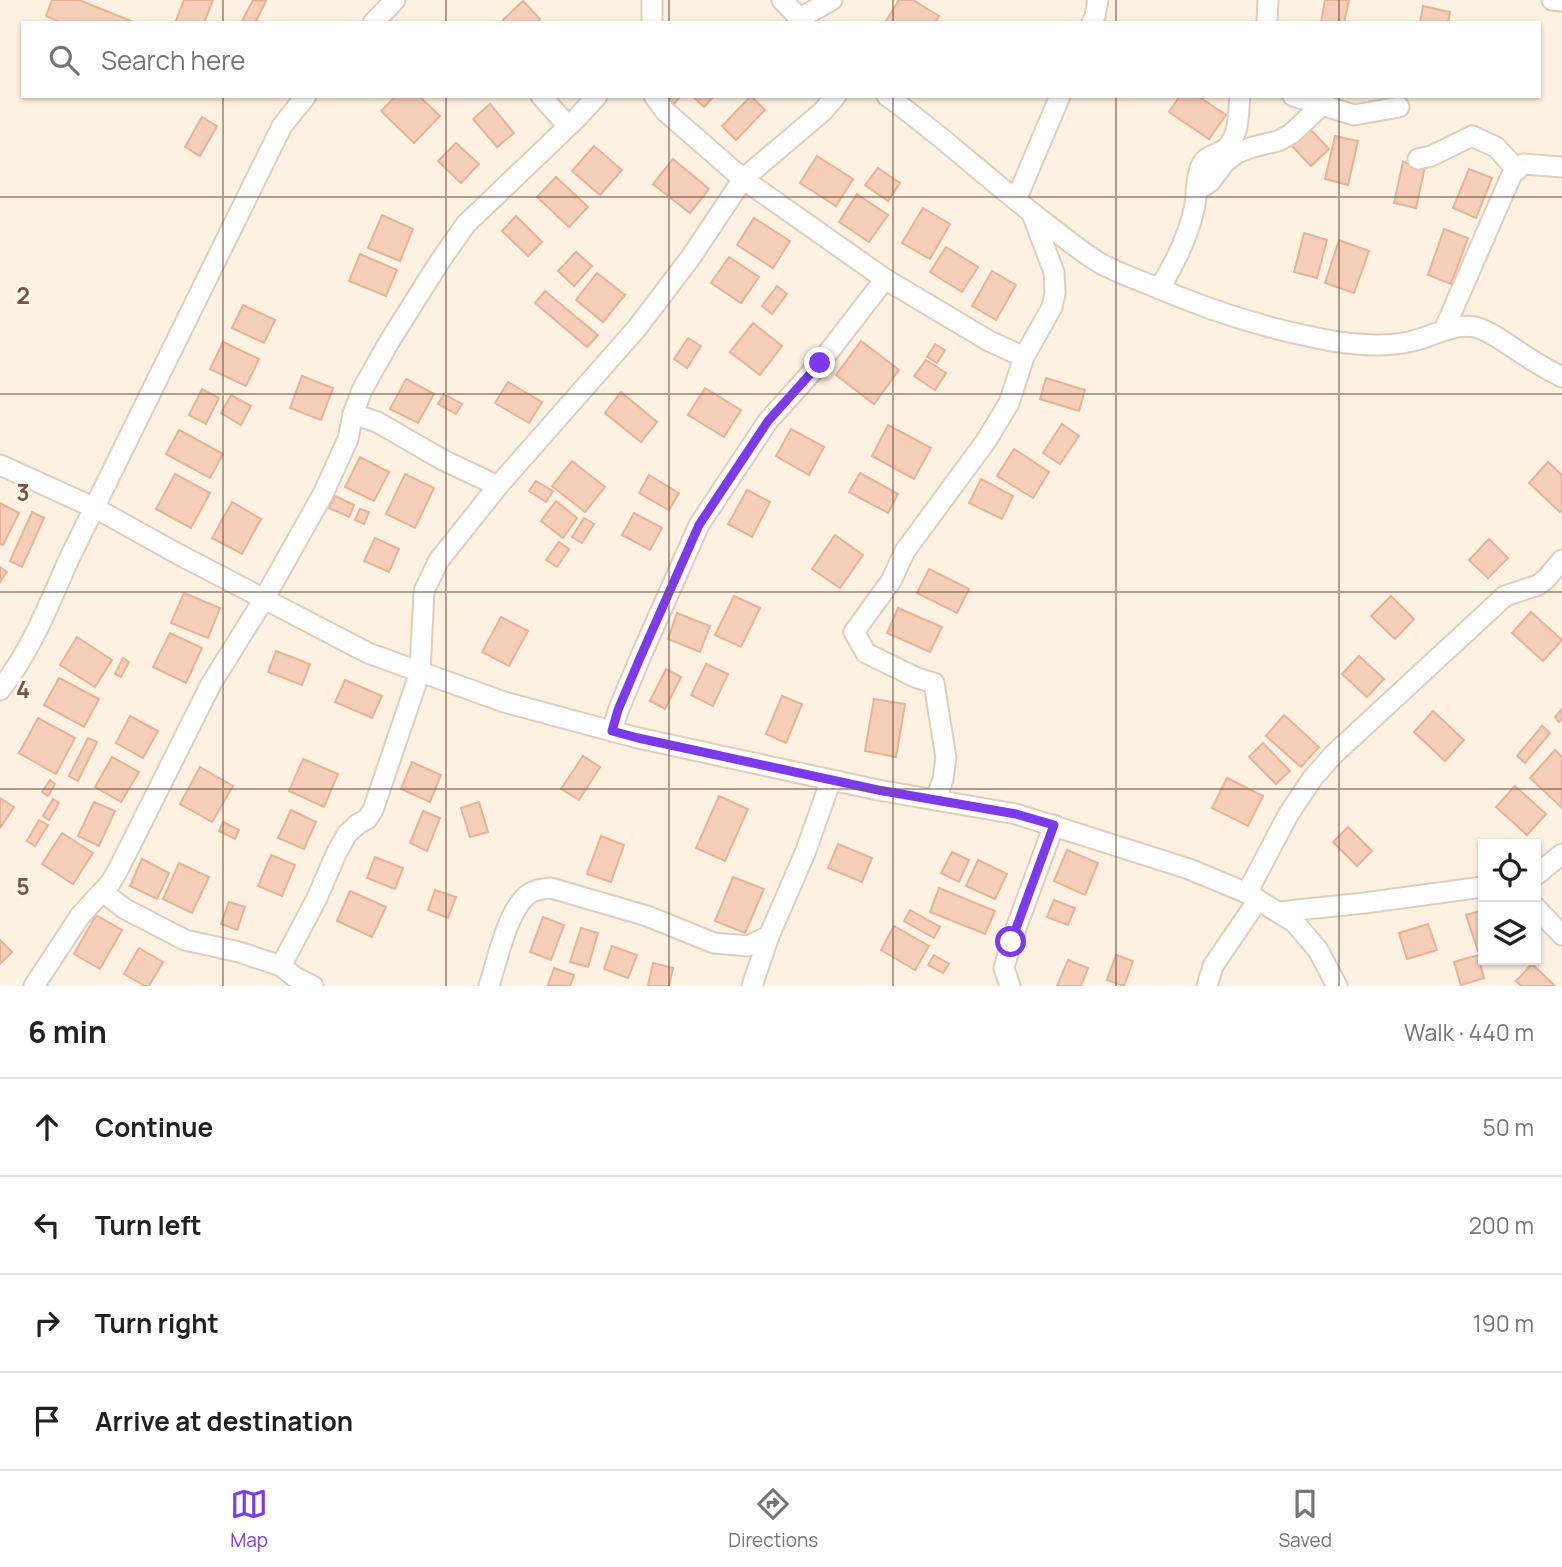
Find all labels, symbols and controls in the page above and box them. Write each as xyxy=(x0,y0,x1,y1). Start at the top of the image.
search box xyxy=(21,21,1541,98)
icon: search xyxy=(45,41,83,79)
text: Search here xyxy=(101,42,246,78)
text: 2 xyxy=(16,279,30,311)
route end xyxy=(804,347,835,378)
text: 3 xyxy=(16,476,30,508)
text: 4 xyxy=(16,673,30,705)
map controls xyxy=(1478,839,1541,965)
button: locate xyxy=(1478,839,1541,902)
text: 5 xyxy=(16,870,30,902)
button: layers xyxy=(1478,902,1541,965)
route start xyxy=(995,926,1026,957)
text: 6 min xyxy=(28,1011,107,1052)
text: Walk · 440 m xyxy=(1404,1016,1534,1048)
icon: ahead xyxy=(28,1108,66,1146)
text: Continue xyxy=(95,1109,213,1145)
text: 50 m xyxy=(1483,1111,1534,1143)
icon: left xyxy=(28,1206,66,1244)
text: Turn left xyxy=(95,1207,202,1243)
text: 200 m xyxy=(1469,1209,1534,1241)
icon: right xyxy=(28,1304,66,1342)
text: Turn right xyxy=(95,1305,219,1341)
text: 190 m xyxy=(1473,1307,1534,1339)
icon: arrive xyxy=(28,1402,66,1440)
text: Arrive at destination xyxy=(95,1403,353,1439)
tab: Map xyxy=(230,1485,268,1553)
tab: Directions xyxy=(728,1485,818,1553)
tab: Saved xyxy=(1278,1485,1332,1553)

